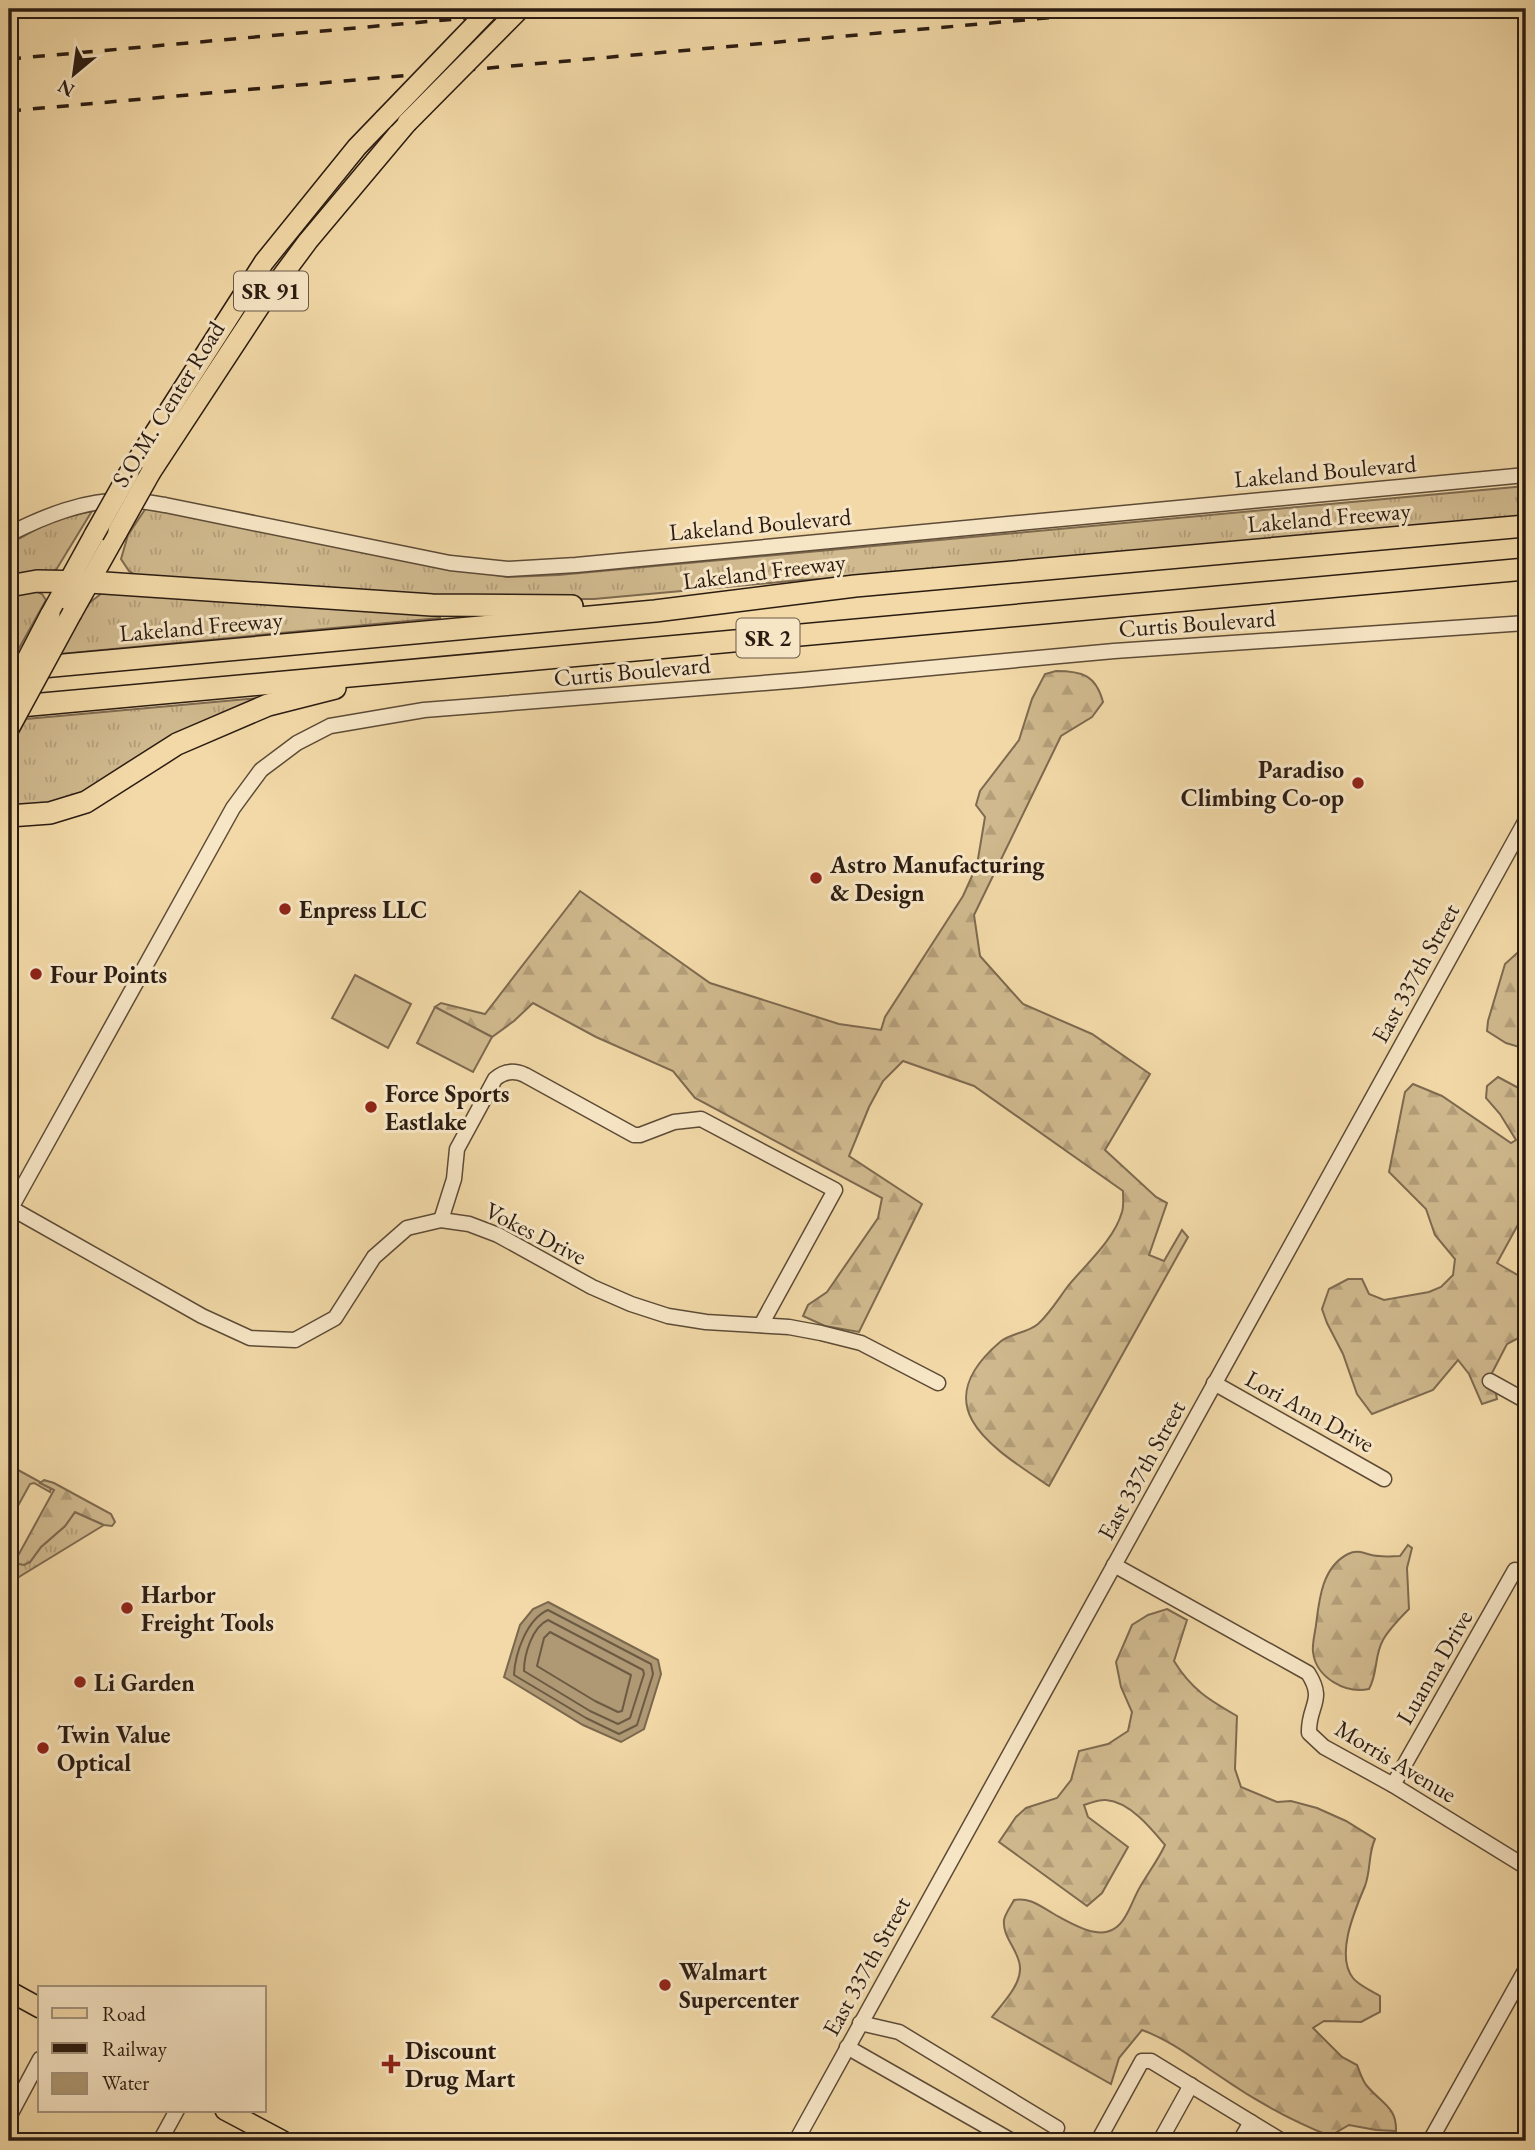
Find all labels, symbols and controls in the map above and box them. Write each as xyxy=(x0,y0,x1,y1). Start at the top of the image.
north arrow xyxy=(38,38,108,108)
text: N xyxy=(53,73,79,103)
road number: SR 91 xyxy=(234,272,308,310)
street label: S.O.M. Center Road xyxy=(105,314,232,493)
street label: Lakeland Boulevard xyxy=(1233,448,1418,494)
street label: Lakeland Freeway xyxy=(1246,494,1412,540)
street label: Lakeland Boulevard xyxy=(668,501,853,547)
street label: Lakeland Freeway xyxy=(681,546,848,596)
street label: Curtis Boulevard xyxy=(1117,602,1277,644)
street label: Lakeland Freeway xyxy=(118,603,284,649)
road number: SR 2 xyxy=(736,618,800,658)
street label: Curtis Boulevard xyxy=(552,649,713,693)
place label: Paradiso Climbing Co-op xyxy=(1181,754,1344,814)
marker: Paradiso Climbing Co-op xyxy=(1350,775,1366,791)
place label: Astro Manufacturing & Design xyxy=(829,849,1046,909)
marker: Astro Manufacturing & Design xyxy=(808,870,824,886)
place label: Enpress LLC xyxy=(299,894,427,925)
street label: East 337th Street xyxy=(1364,897,1466,1048)
marker: Enpress LLC xyxy=(277,901,293,917)
place label: Four Points xyxy=(50,959,167,990)
marker: Four Points xyxy=(28,966,44,982)
place label: Force Sports Eastlake xyxy=(385,1078,509,1137)
marker: Force Sports Eastlake xyxy=(363,1099,379,1115)
street label: Vokes Drive xyxy=(480,1194,592,1272)
street label: Lori Ann Drive xyxy=(1240,1363,1380,1459)
street label: East 337th Street xyxy=(1090,1394,1192,1545)
place label: Harbor Freight Tools xyxy=(141,1579,274,1639)
marker: Harbor Freight Tools xyxy=(119,1600,135,1616)
street label: Luanna Drive xyxy=(1389,1604,1479,1730)
place label: Li Garden xyxy=(94,1667,195,1698)
marker: Li Garden xyxy=(72,1674,88,1690)
street label: Morris Avenue xyxy=(1330,1713,1462,1809)
place label: Twin Value Optical xyxy=(57,1719,170,1778)
marker: Twin Value Optical xyxy=(35,1740,51,1756)
street label: East 337th Street xyxy=(815,1890,917,2041)
place label: Walmart Supercenter xyxy=(679,1956,799,2015)
marker: Walmart Supercenter xyxy=(657,1977,673,1993)
legend xyxy=(38,1986,266,2112)
text: Road xyxy=(102,2000,146,2027)
text: Railway xyxy=(102,2035,168,2062)
place label: Discount Drug Mart xyxy=(405,2035,515,2095)
marker: Discount Drug Mart xyxy=(383,2056,399,2072)
text: Water xyxy=(102,2069,149,2096)

